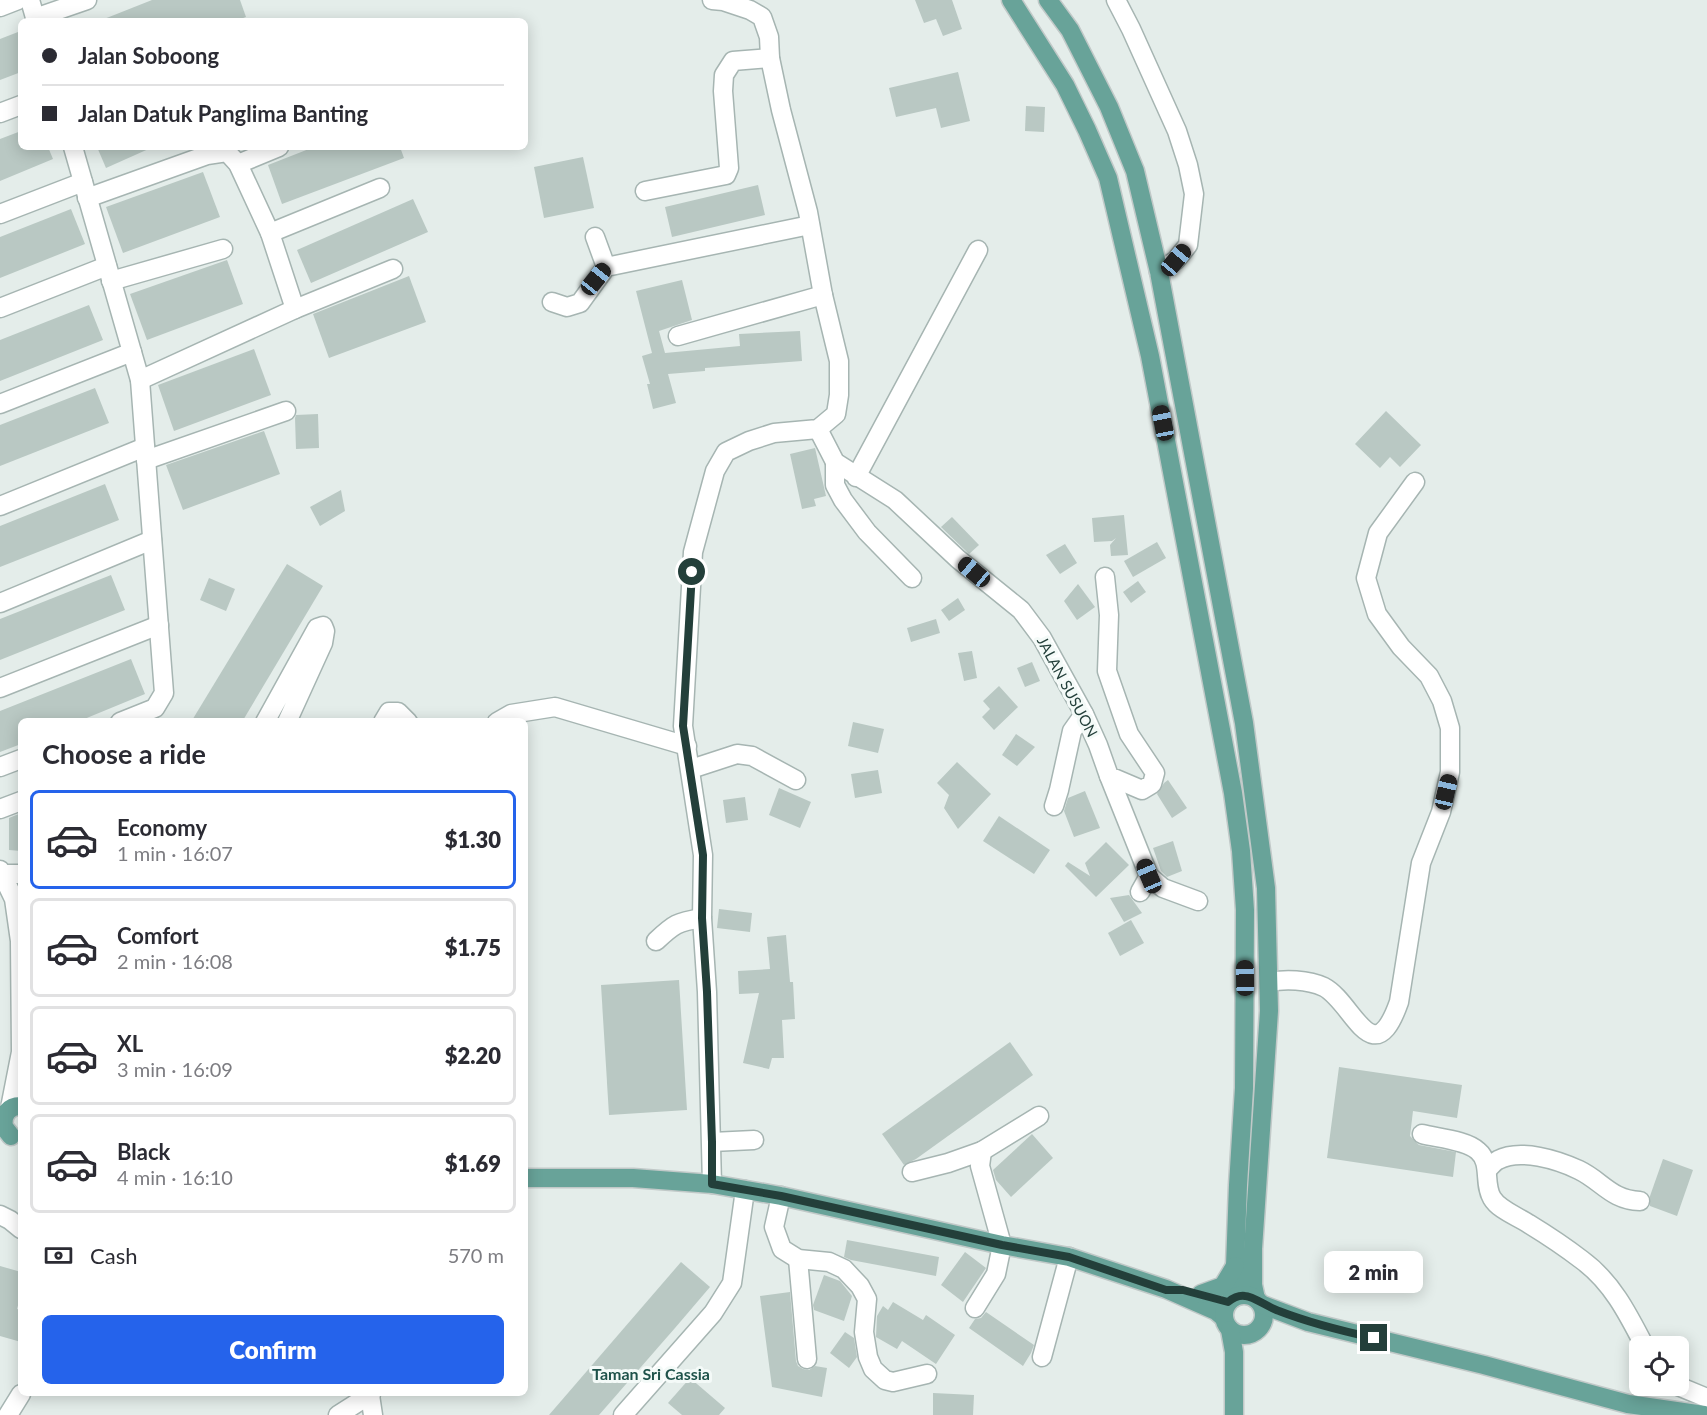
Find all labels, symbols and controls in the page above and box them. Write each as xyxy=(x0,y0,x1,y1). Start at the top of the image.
text: Jalan Soboong xyxy=(78,42,219,69)
text: Jalan Datuk Panglima Banting xyxy=(78,100,368,127)
car xyxy=(1158,240,1194,280)
car xyxy=(578,259,614,299)
car xyxy=(1151,404,1175,442)
car xyxy=(954,554,994,590)
route start xyxy=(678,558,705,585)
street label: JALAN SUSUON xyxy=(1034,633,1102,740)
text: Choose a ride xyxy=(42,737,206,770)
car xyxy=(1433,772,1459,812)
icon: car xyxy=(45,813,99,867)
text: Economy xyxy=(117,814,207,841)
text: $1.30 xyxy=(445,826,501,853)
text: 1 min · 16:07 xyxy=(117,841,233,865)
car xyxy=(1134,856,1164,896)
icon: car xyxy=(45,921,99,975)
text: Comfort xyxy=(117,922,199,949)
text: $1.75 xyxy=(445,934,501,961)
text: 2 min · 16:08 xyxy=(117,949,233,973)
car xyxy=(1236,960,1254,996)
icon: car xyxy=(45,1029,99,1083)
text: XL xyxy=(117,1030,143,1057)
text: $2.20 xyxy=(445,1042,501,1069)
text: 3 min · 16:09 xyxy=(117,1057,233,1081)
icon: car xyxy=(45,1137,99,1191)
text: Black xyxy=(117,1138,170,1165)
text: $1.69 xyxy=(445,1150,501,1177)
text: 4 min · 16:10 xyxy=(117,1165,233,1189)
icon: cash xyxy=(42,1239,75,1272)
text: Cash xyxy=(90,1242,137,1269)
text: 570 m xyxy=(448,1243,504,1267)
callout: 2 min xyxy=(1324,1251,1424,1293)
text: 2 min xyxy=(1349,1260,1398,1284)
button: Confirm xyxy=(42,1315,504,1384)
route end xyxy=(1360,1324,1387,1351)
map controls xyxy=(1629,1336,1689,1396)
button: locate xyxy=(1629,1336,1689,1396)
district label: Taman Sri Cassia xyxy=(592,1364,710,1383)

